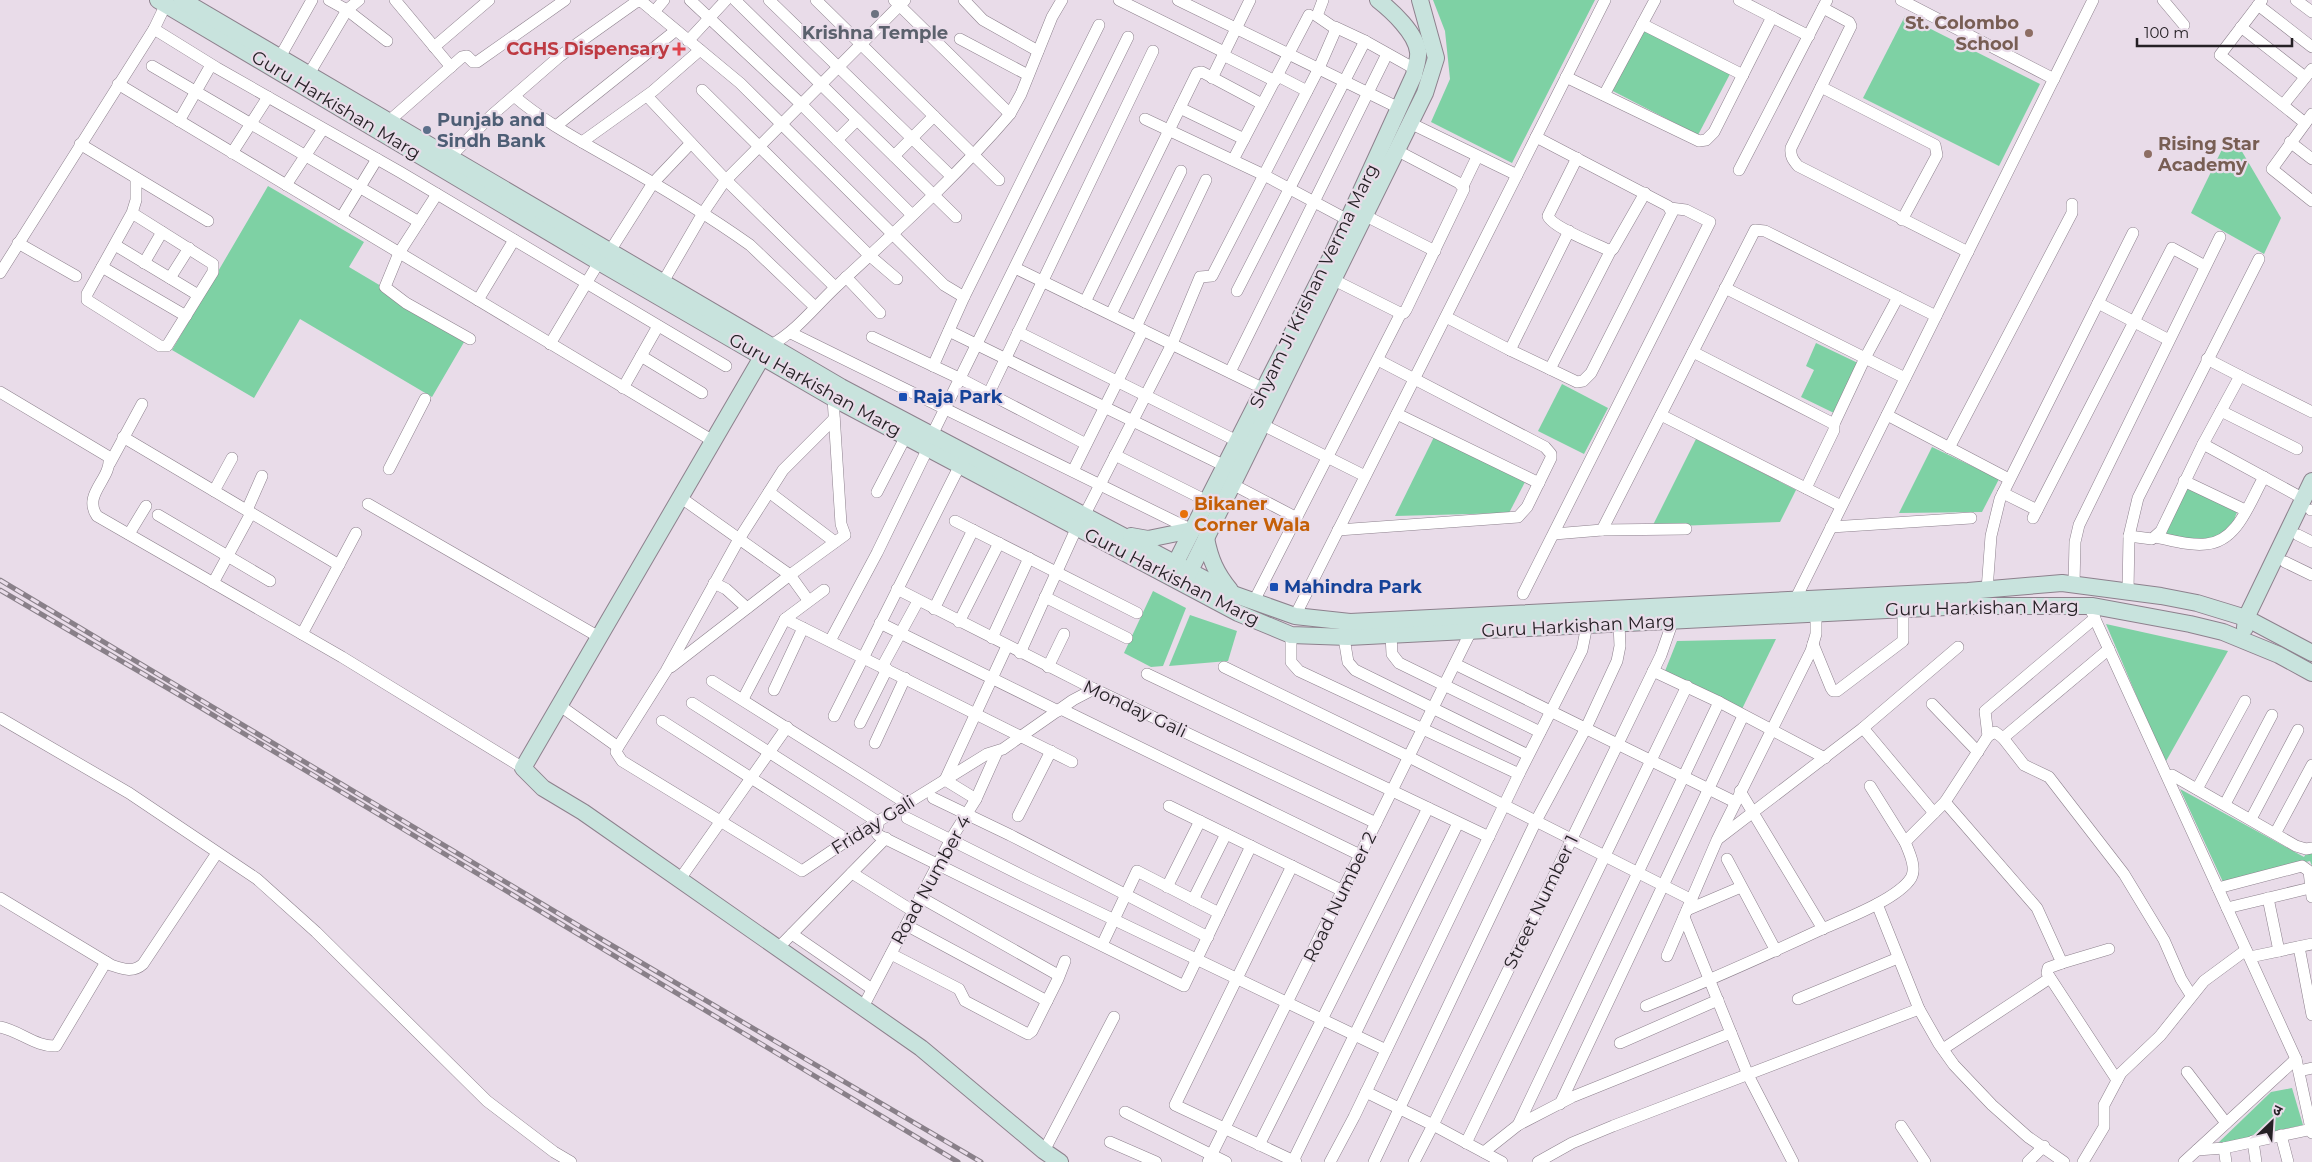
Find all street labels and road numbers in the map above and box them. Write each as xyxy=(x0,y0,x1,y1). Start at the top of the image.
street label: Guru Harkishan Marg xyxy=(247,46,425,164)
street label: Shyam Ji Krishan Verma Marg xyxy=(1245,160,1383,412)
street label: Guru Harkishan Marg xyxy=(725,328,905,442)
street label: Guru Harkishan Marg xyxy=(1081,523,1263,631)
street label: Guru Harkishan Marg xyxy=(1885,595,2079,621)
street label: Guru Harkishan Marg xyxy=(1481,610,1675,642)
street label: Monday Gali xyxy=(1080,675,1190,743)
street label: Friday Gali xyxy=(827,791,919,859)
street label: Road Number 4 xyxy=(886,811,976,949)
street label: Road Number 2 xyxy=(1299,828,1381,966)
street label: Street Number 1 xyxy=(1499,831,1583,973)

